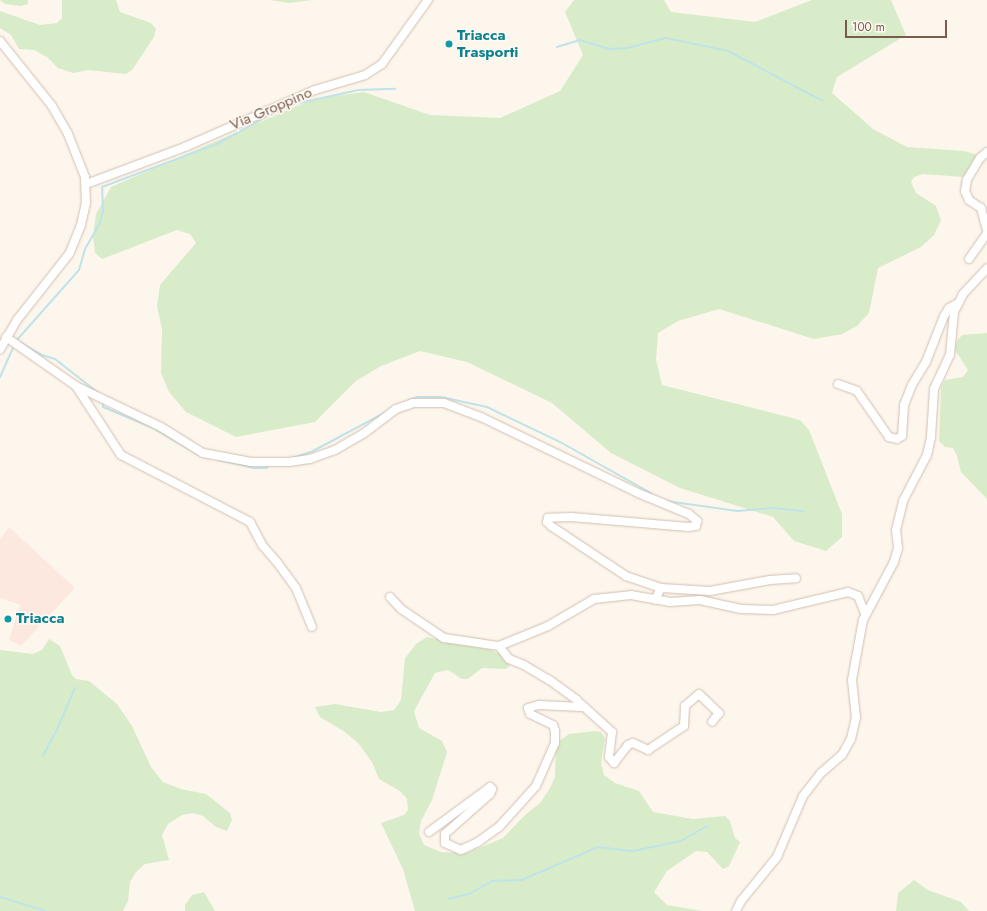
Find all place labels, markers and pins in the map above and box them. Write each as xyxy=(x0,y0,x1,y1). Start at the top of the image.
place label: Triacca Trasporti xyxy=(457,26,518,61)
marker: Triacca Trasporti xyxy=(444,39,454,49)
place label: Triacca xyxy=(16,610,65,628)
marker: Triacca xyxy=(3,614,13,624)

